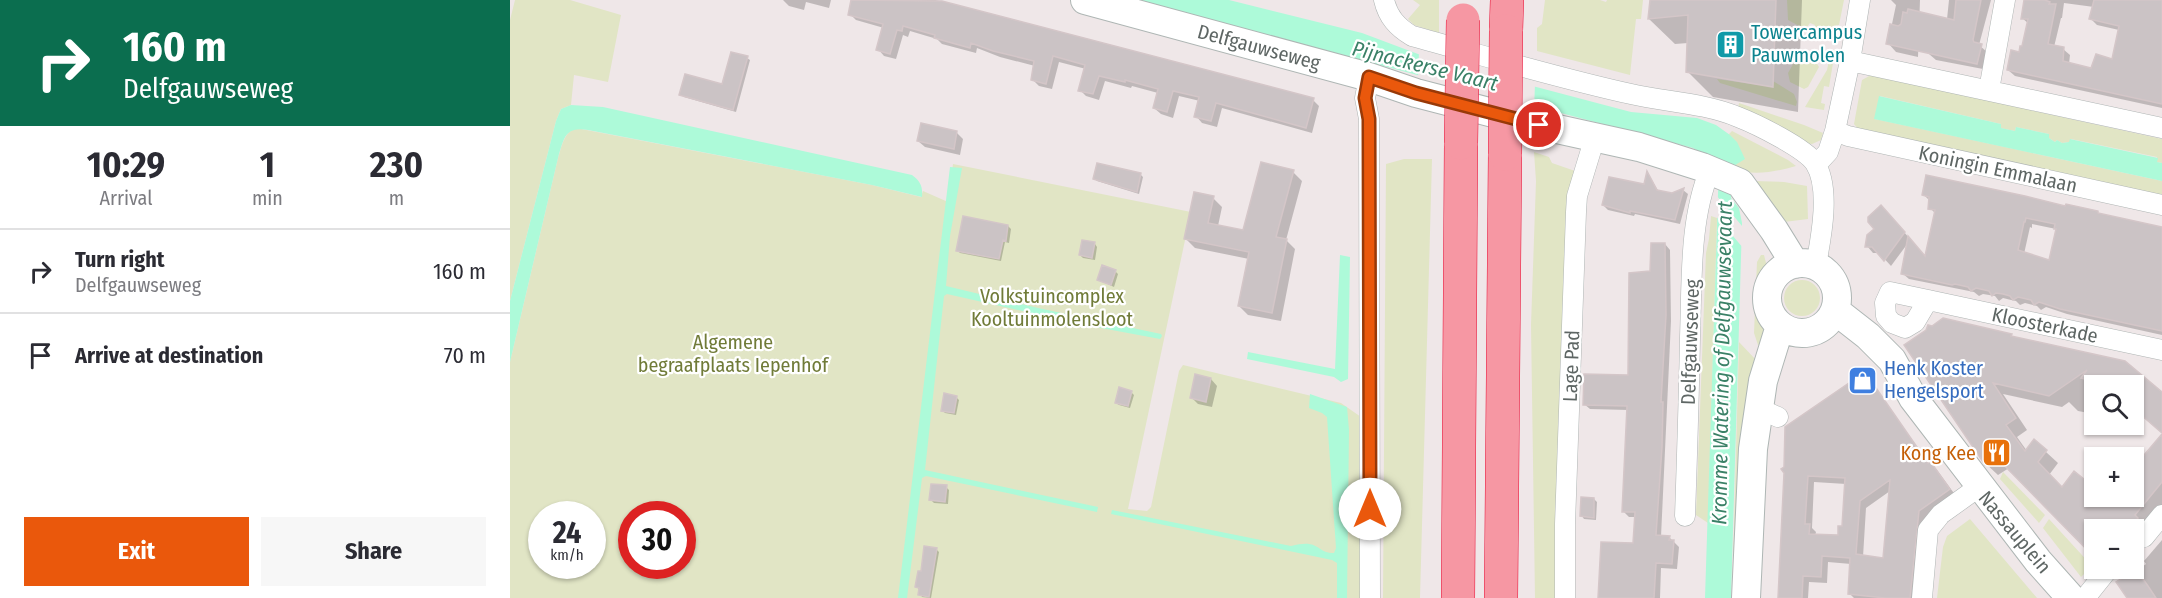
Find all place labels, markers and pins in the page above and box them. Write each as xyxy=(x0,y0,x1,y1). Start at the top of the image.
place label: Towercampus Pauwmolen xyxy=(1751,20,1862,67)
building icon: Towercampus Pauwmolen xyxy=(1714,28,1746,60)
pin xyxy=(1513,99,1564,150)
place label: Henk Koster Hengelsport xyxy=(1884,356,1984,403)
shop icon: Henk Koster Hengelsport xyxy=(1847,364,1879,396)
restaurant icon: Kong Kee xyxy=(1981,437,2013,469)
place label: Kong Kee xyxy=(1900,441,1976,465)

